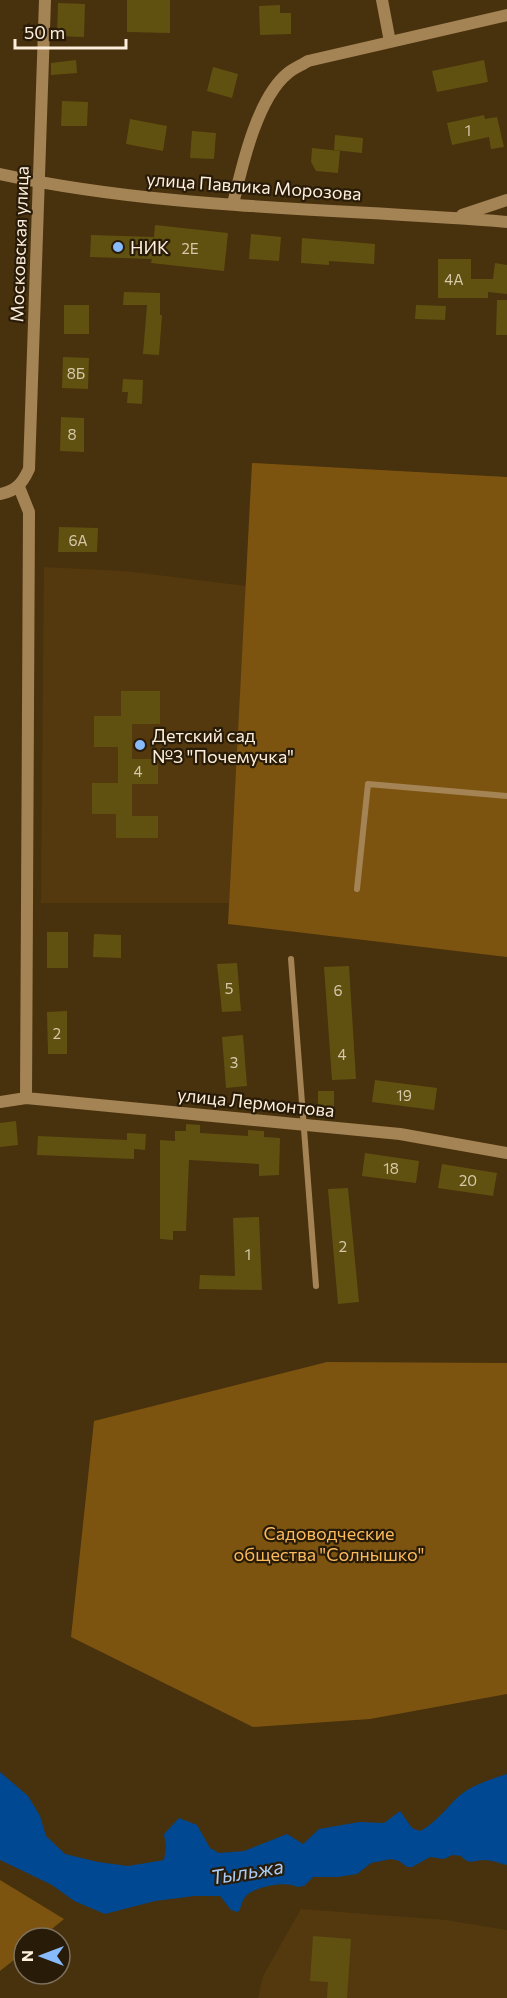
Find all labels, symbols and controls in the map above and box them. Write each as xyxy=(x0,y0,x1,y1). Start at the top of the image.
scale bar xyxy=(15,12,126,50)
text: 50 m xyxy=(24,21,65,43)
house number: 1 xyxy=(465,121,471,139)
street label: Московская улица xyxy=(5,165,33,323)
street label: улица Павлика Морозова xyxy=(146,168,362,204)
place label: НИК xyxy=(130,236,169,258)
house number: 2Е xyxy=(181,239,199,257)
marker: НИК xyxy=(111,240,125,254)
house number: 4А xyxy=(444,270,464,288)
house number: 8Б xyxy=(67,364,85,382)
house number: 8 xyxy=(67,425,77,443)
house number: 6А xyxy=(68,531,88,549)
place label: Детский сад №3 "Почемучка" xyxy=(152,724,294,767)
marker: Детский сад №3 "Почемучка" xyxy=(133,738,147,752)
house number: 4 xyxy=(134,762,143,780)
house number: 5 xyxy=(225,979,233,997)
house number: 6 xyxy=(333,981,343,999)
house number: 2 xyxy=(53,1024,61,1042)
house number: 4 xyxy=(338,1045,347,1063)
house number: 3 xyxy=(230,1053,238,1071)
street label: улица Лермонтова xyxy=(176,1083,336,1121)
house number: 19 xyxy=(396,1086,412,1104)
house number: 18 xyxy=(383,1159,399,1177)
house number: 20 xyxy=(459,1171,477,1189)
house number: 2 xyxy=(339,1237,347,1255)
house number: 1 xyxy=(245,1245,251,1263)
park label: Садоводческие общества "Солнышко" xyxy=(233,1522,425,1565)
water label: Тыльжа xyxy=(209,1853,285,1889)
north arrow xyxy=(12,1926,72,1986)
text: N xyxy=(17,1950,36,1962)

